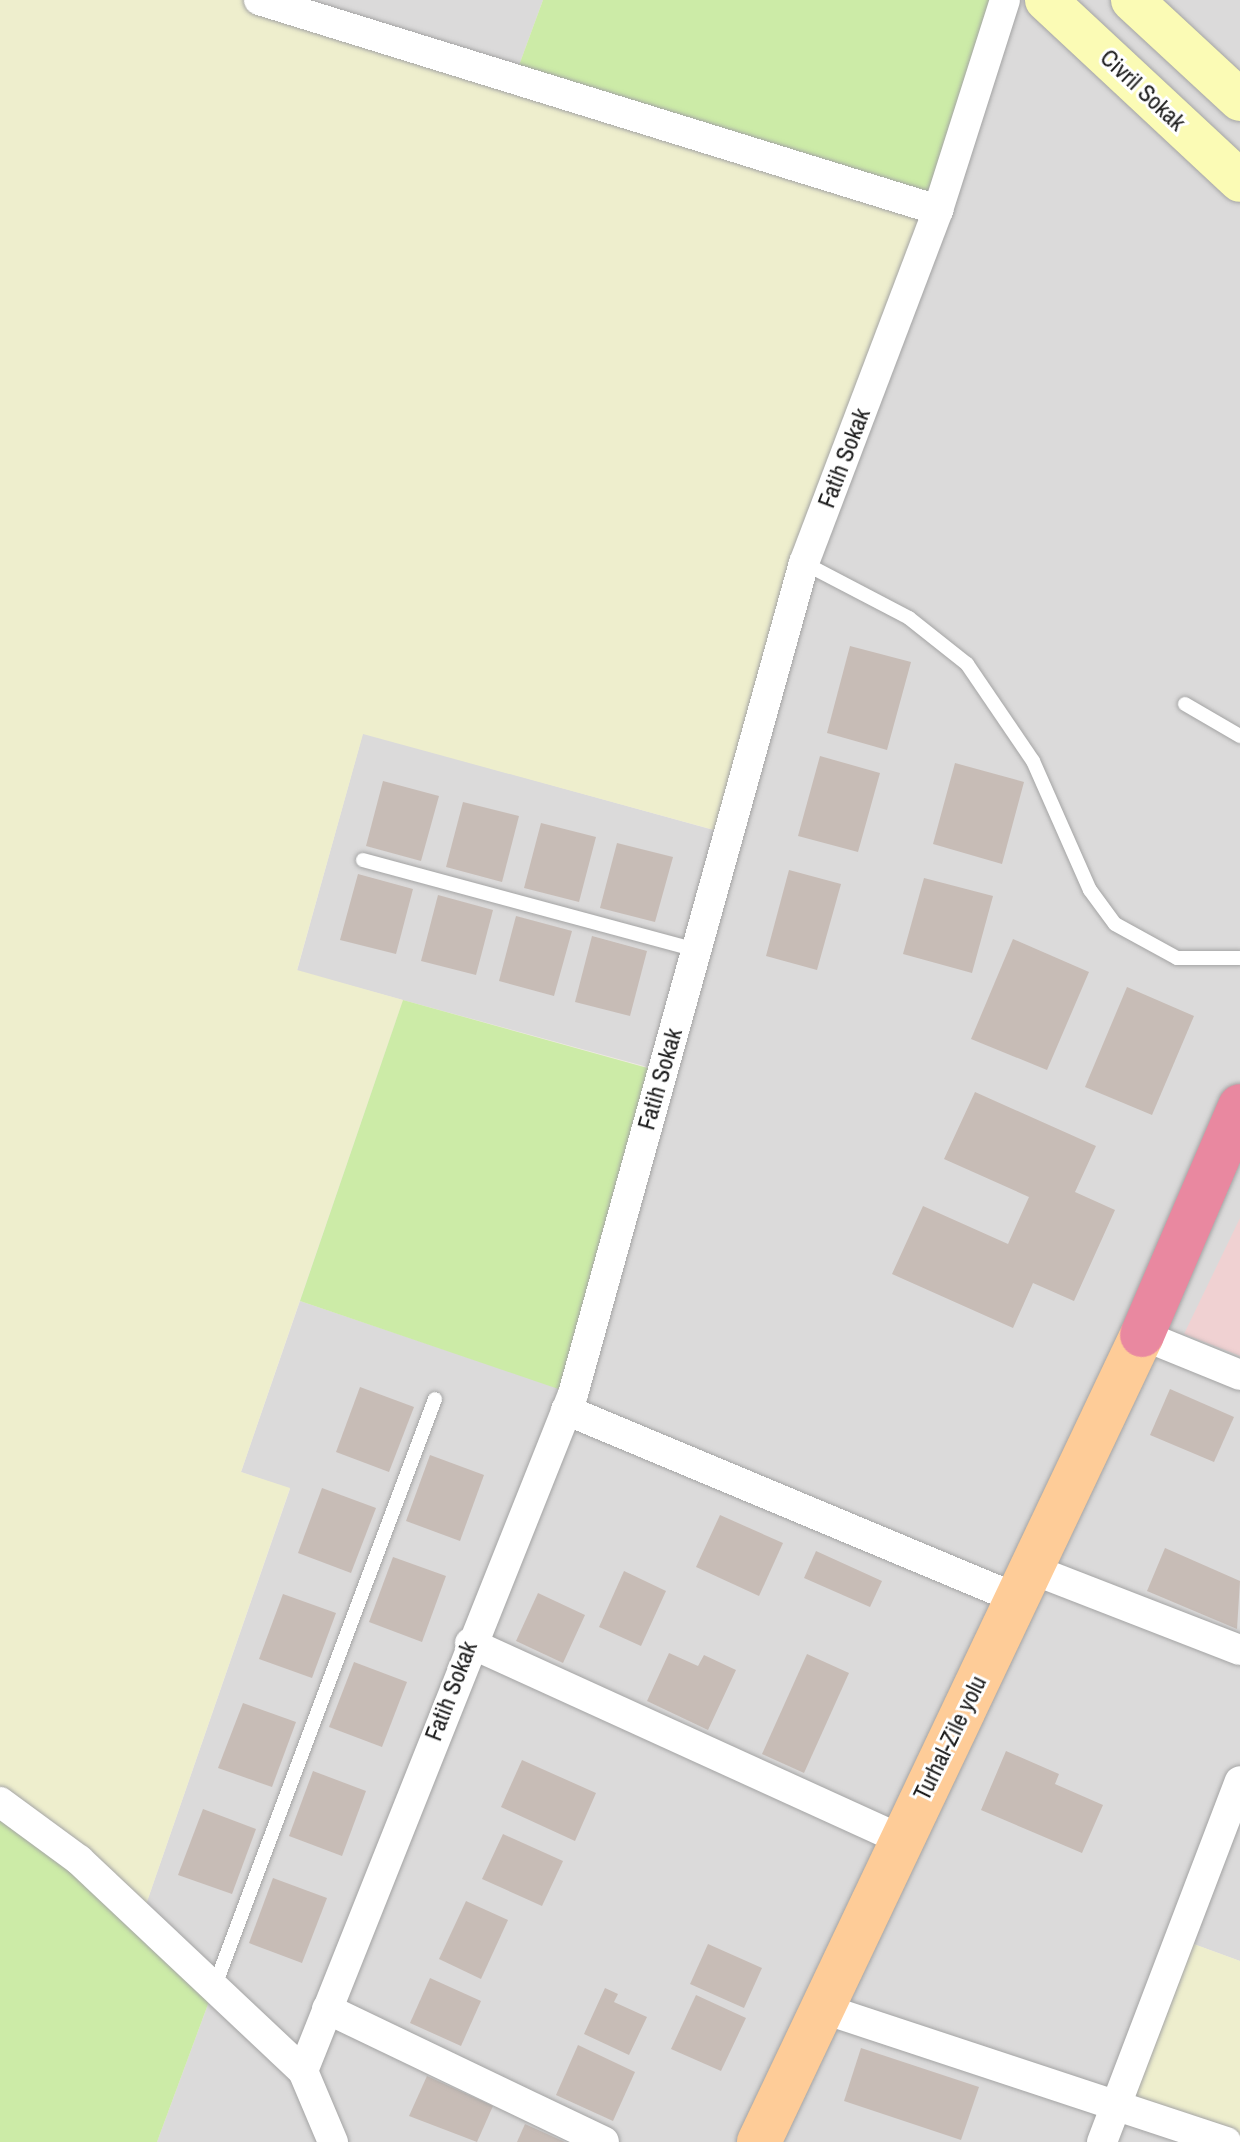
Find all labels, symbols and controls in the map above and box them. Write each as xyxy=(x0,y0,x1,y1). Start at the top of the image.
street label: Civril Sokak xyxy=(1094,43,1192,137)
street label: Fatih Sokak xyxy=(812,404,876,512)
street label: Fatih Sokak xyxy=(632,1025,688,1133)
street label: Fatih Sokak xyxy=(419,1637,483,1745)
street label: Turhal-Zile yolu xyxy=(907,1671,993,1805)

